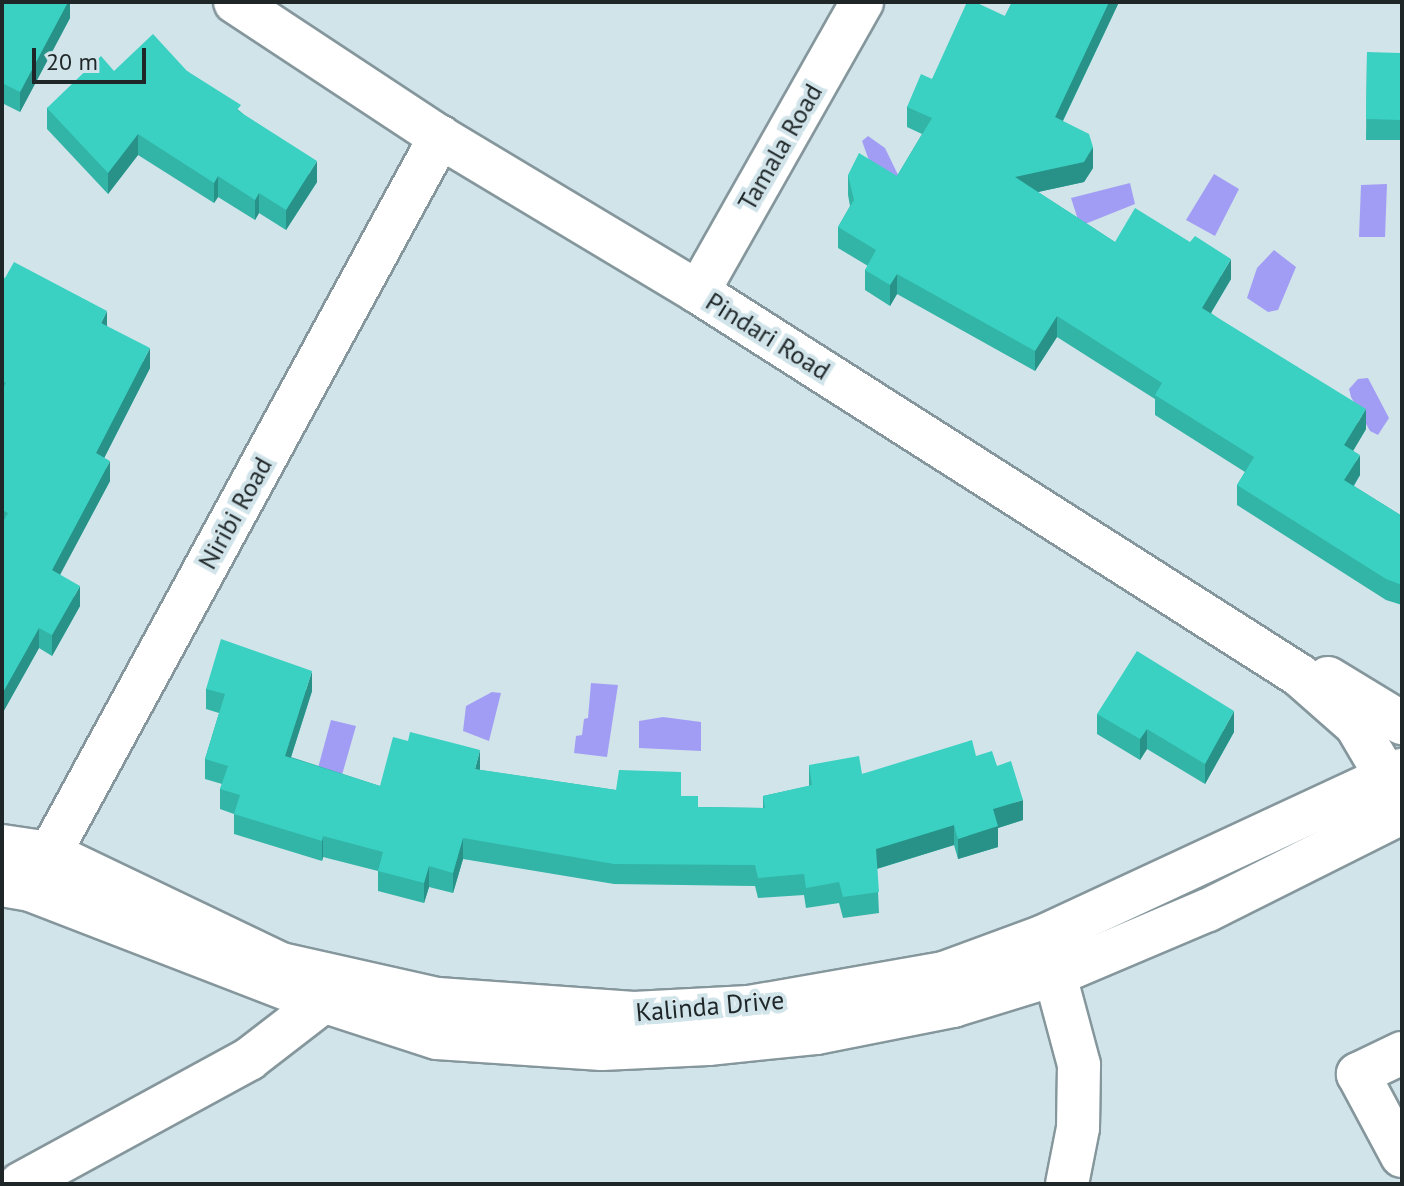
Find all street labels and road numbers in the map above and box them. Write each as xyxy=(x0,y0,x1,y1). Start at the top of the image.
street label: Tamala Road xyxy=(731,78,829,216)
street label: Pindari Road xyxy=(700,286,836,386)
street label: Niribi Road xyxy=(191,452,279,574)
street label: Kalinda Drive xyxy=(634,984,786,1028)

